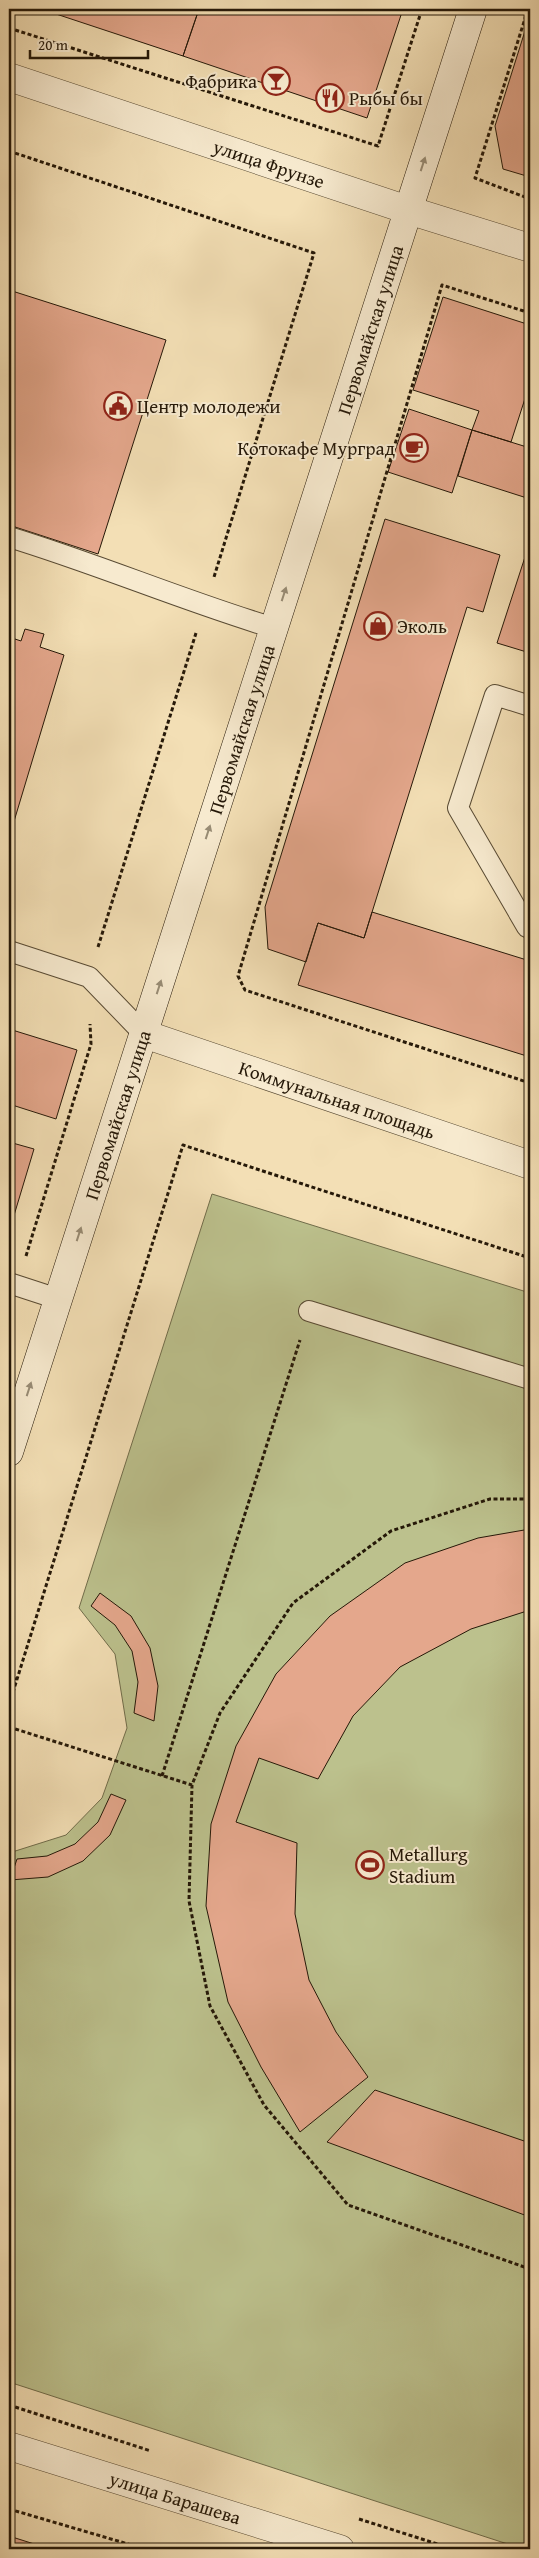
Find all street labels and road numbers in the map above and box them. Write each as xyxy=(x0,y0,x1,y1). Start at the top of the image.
street label: улица Фрунзе xyxy=(209,132,328,195)
street label: Первомайская улица xyxy=(330,241,410,418)
street label: Первомайская улица xyxy=(201,641,282,818)
street label: Первомайская улица xyxy=(77,1026,158,1204)
street label: Коммунальная площадь xyxy=(235,1053,439,1146)
street label: улица Барашева xyxy=(105,2464,244,2531)

